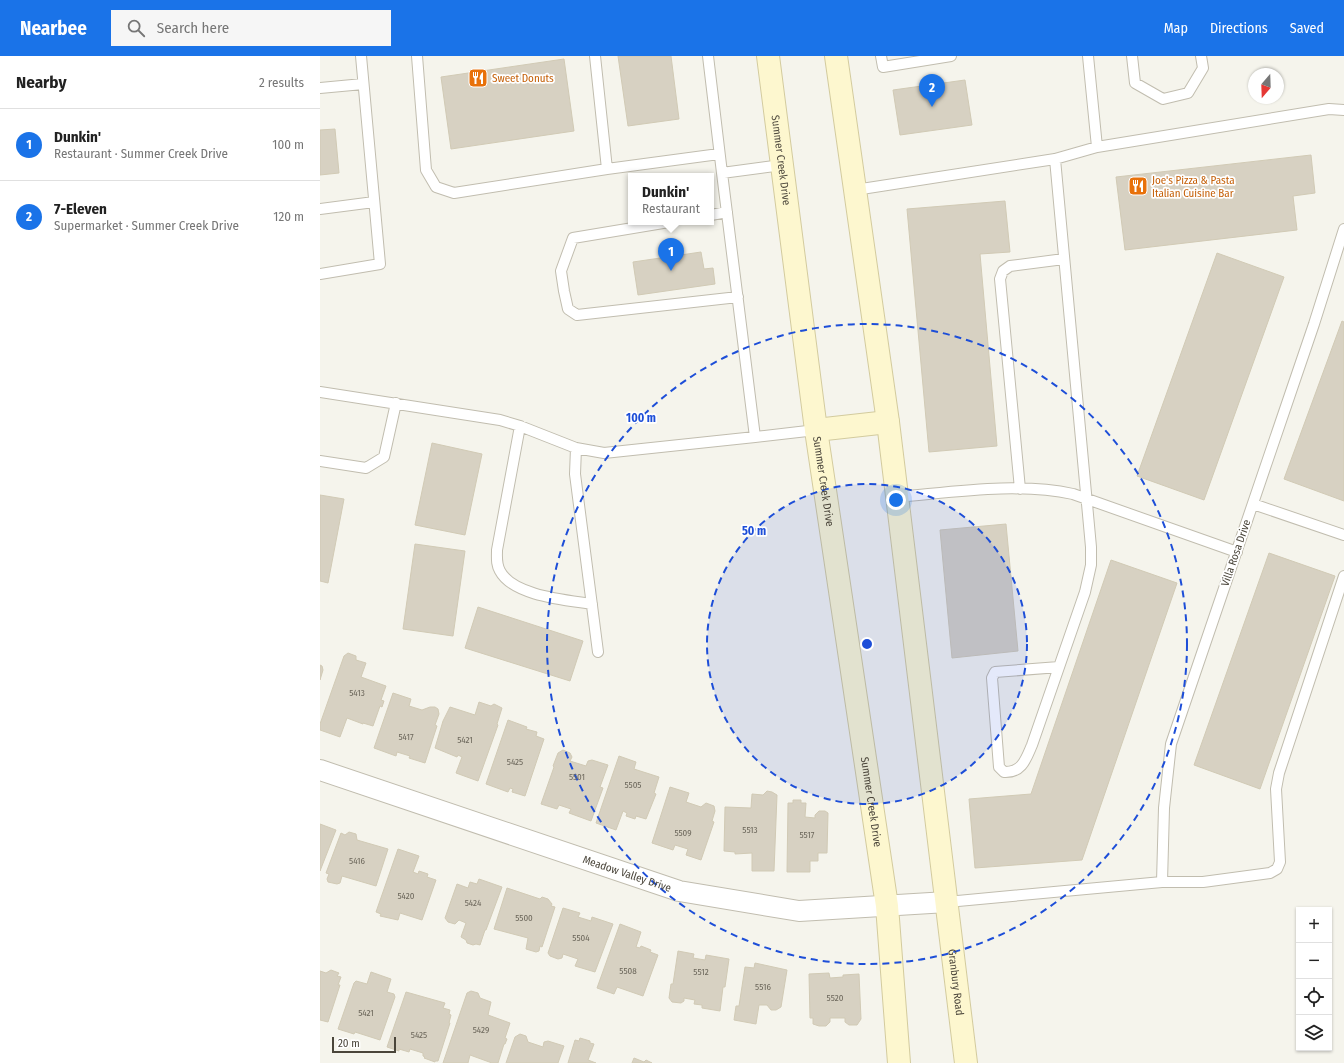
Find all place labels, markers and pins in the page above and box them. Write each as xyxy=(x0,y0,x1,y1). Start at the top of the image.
restaurant icon: Sweet Donuts xyxy=(467,67,489,89)
place label: Sweet Donuts xyxy=(492,72,554,85)
pin: 2 xyxy=(919,74,945,107)
place label: Joe's Pizza & Pasta Italian Cuisine Bar xyxy=(1152,174,1235,200)
restaurant icon: Joe's Pizza & Pasta Italian Cuisine Bar xyxy=(1127,175,1149,197)
pin: 1 xyxy=(658,238,684,271)
centre of rings xyxy=(860,637,874,651)

